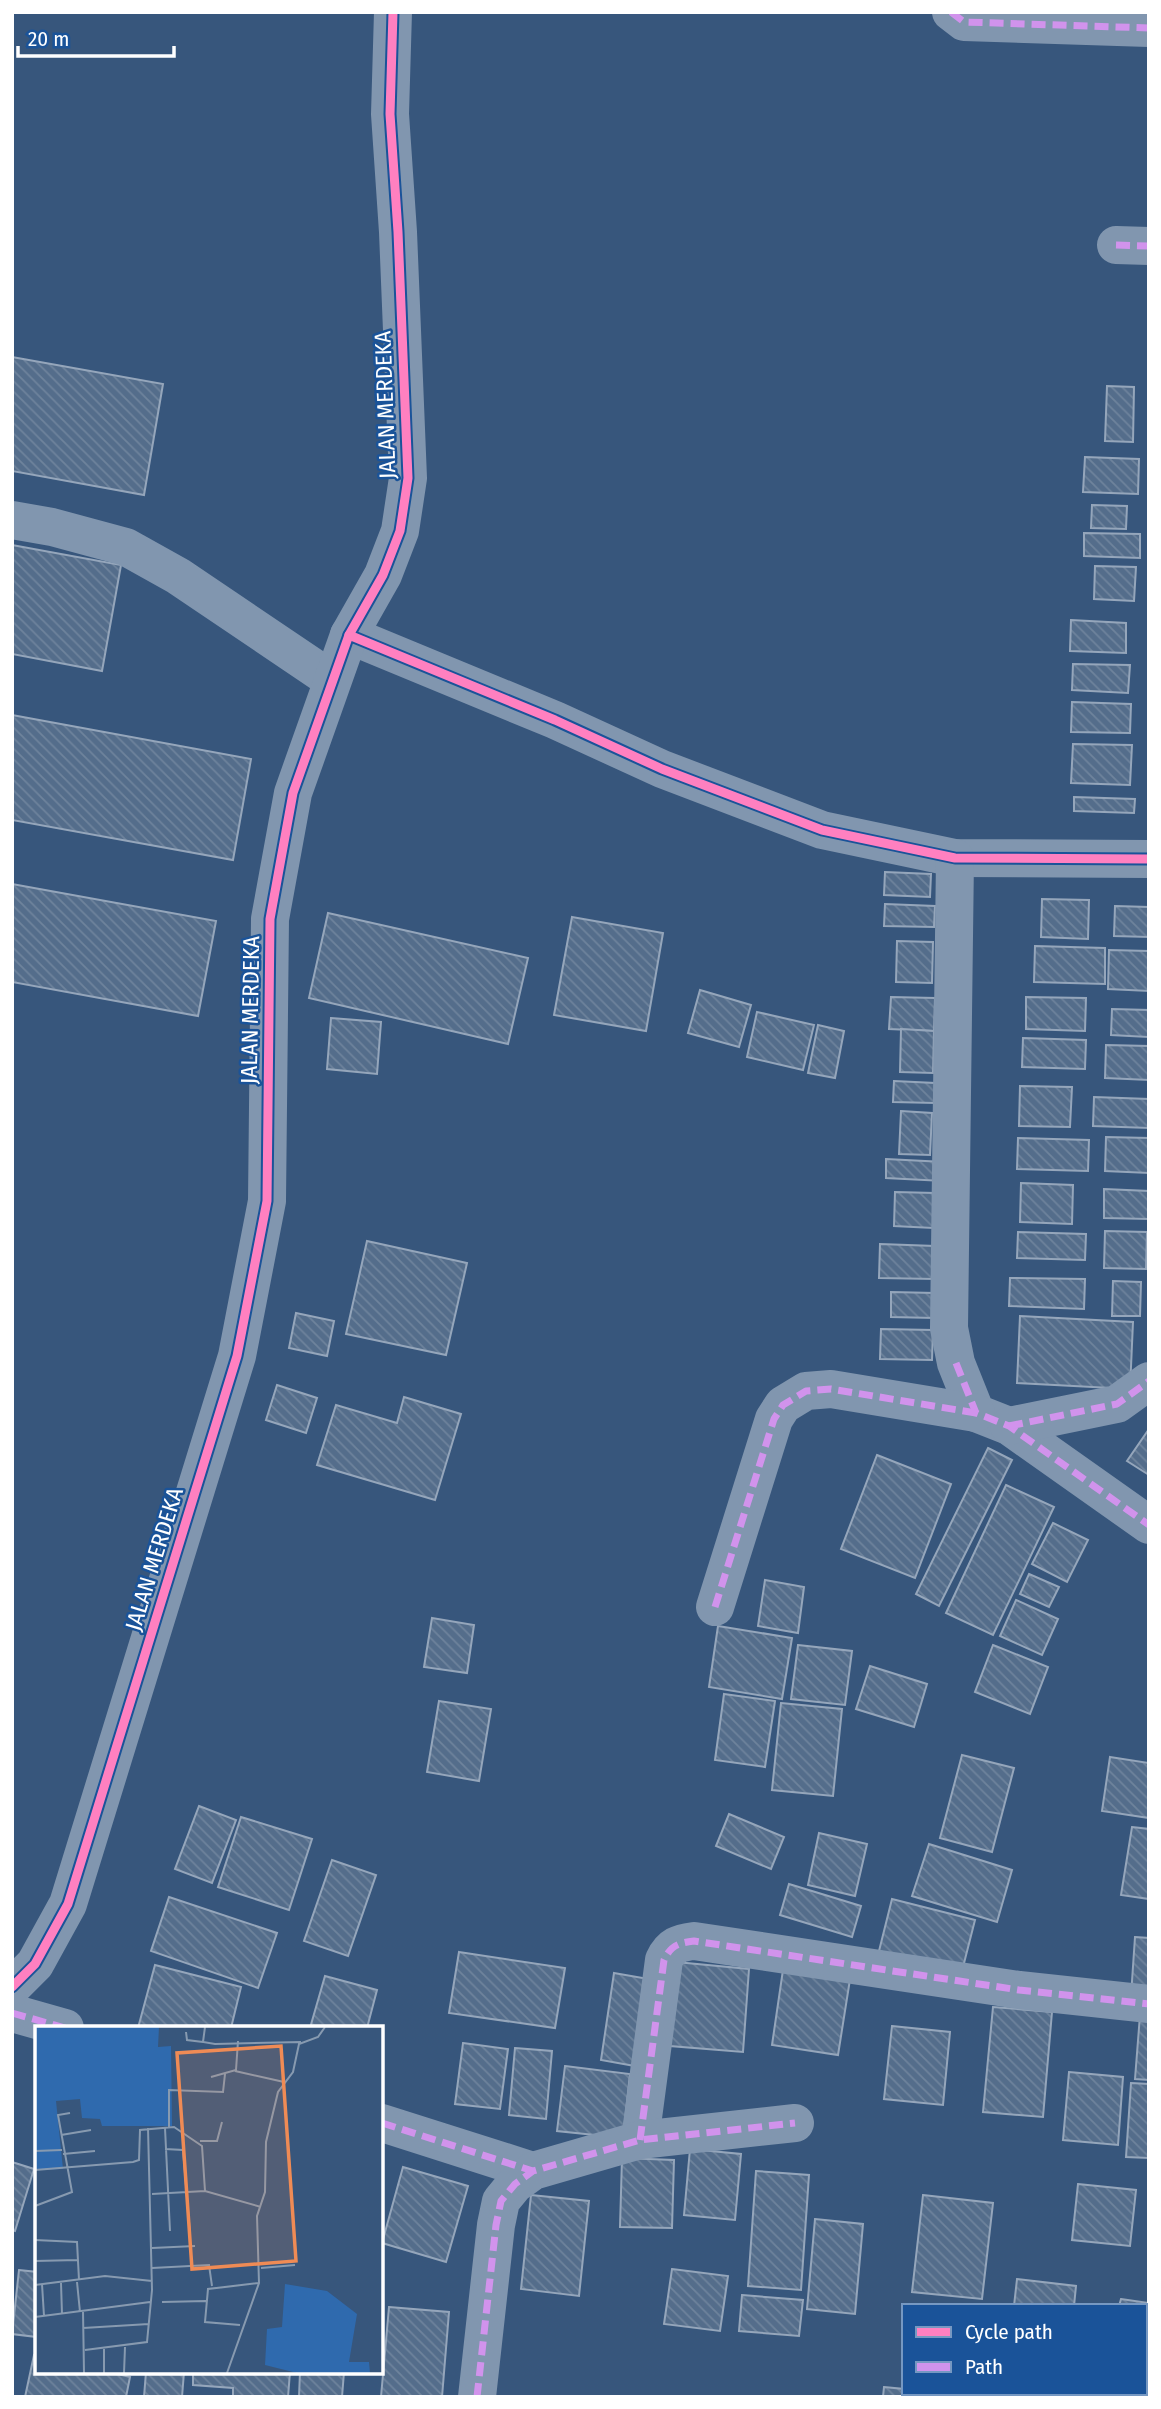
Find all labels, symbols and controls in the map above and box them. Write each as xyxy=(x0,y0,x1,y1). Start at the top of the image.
scale bar xyxy=(18,14,173,58)
text: 20 m xyxy=(28,26,69,52)
street label: JALAN MERDEKA xyxy=(368,330,402,480)
street label: JALAN MERDEKA xyxy=(235,936,265,1084)
street label: JALAN MERDEKA xyxy=(119,1484,189,1634)
inset map xyxy=(35,2026,383,2374)
legend xyxy=(902,2304,1147,2395)
text: Cycle path xyxy=(965,2319,1053,2345)
text: Path xyxy=(965,2354,1003,2380)

